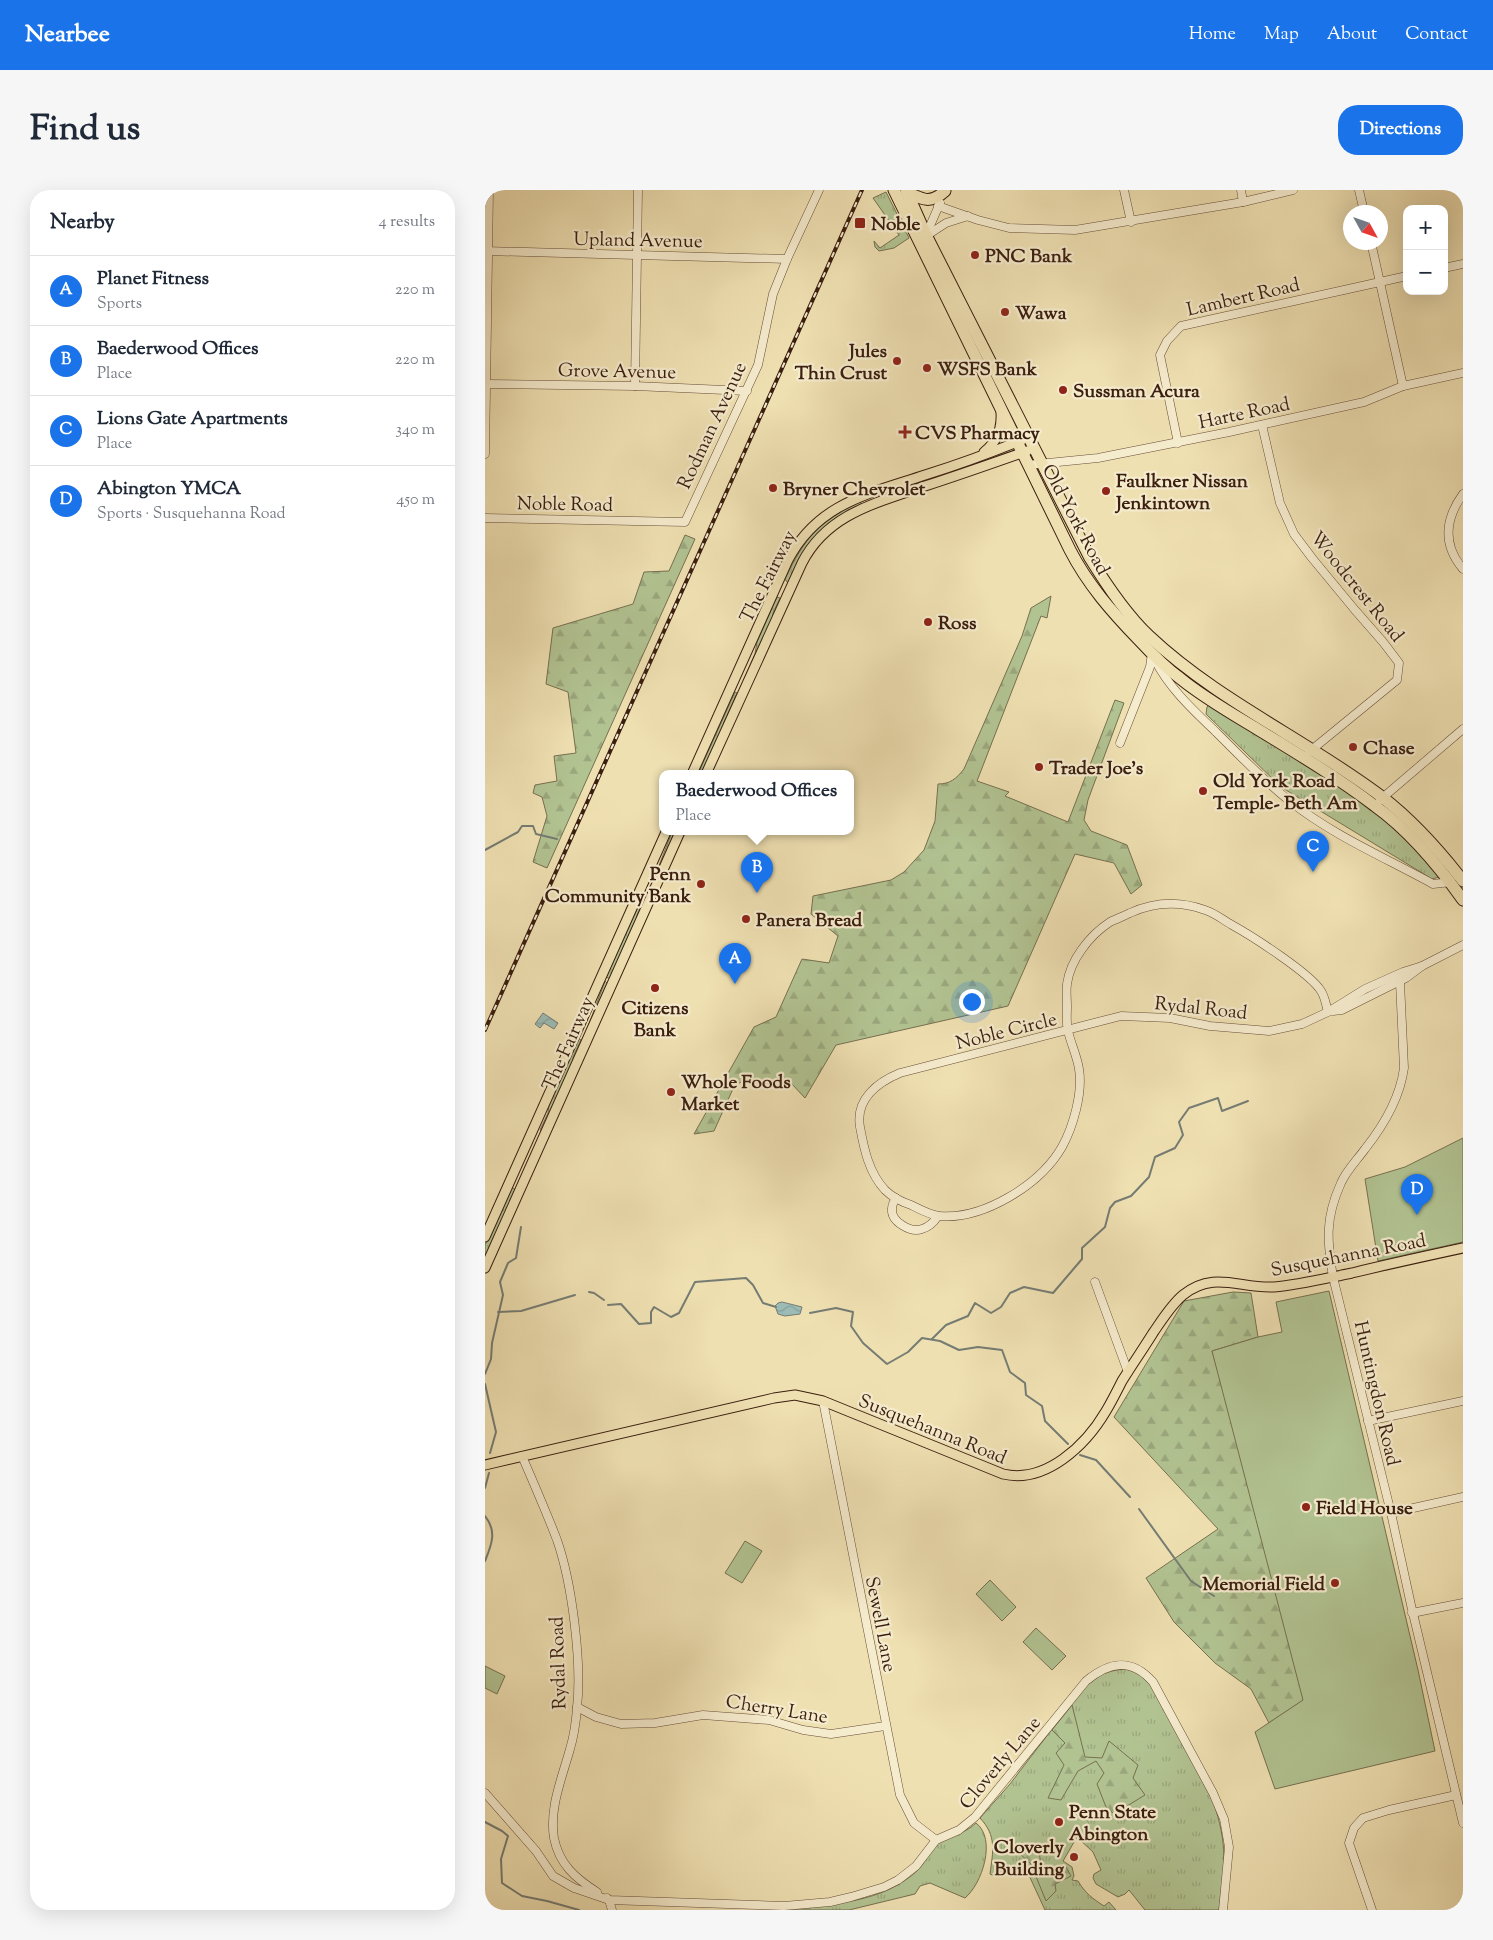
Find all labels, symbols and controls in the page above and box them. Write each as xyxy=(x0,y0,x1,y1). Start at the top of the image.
text: Nearbee xyxy=(25,18,110,52)
text: Home xyxy=(1189,22,1236,48)
text: Map xyxy=(1264,22,1299,48)
text: About xyxy=(1327,22,1377,48)
text: Contact xyxy=(1405,22,1468,48)
text: Find us xyxy=(30,105,140,156)
button: Directions xyxy=(1338,105,1463,155)
north arrow xyxy=(1343,205,1388,250)
map controls xyxy=(1403,205,1448,295)
button: + xyxy=(1403,205,1448,250)
text: Nearby xyxy=(50,208,115,238)
text: 4 results xyxy=(379,211,435,234)
place label: Noble xyxy=(871,212,921,239)
marker: Noble xyxy=(853,216,867,230)
street label: Upland Avenue xyxy=(573,227,703,256)
place label: PNC Bank xyxy=(985,244,1073,271)
marker: PNC Bank xyxy=(969,249,981,261)
button: − xyxy=(1403,250,1448,295)
text: Planet Fitness xyxy=(97,266,209,293)
street label: Lambert Road xyxy=(1184,272,1303,325)
text: A xyxy=(60,279,73,302)
text: 220 m xyxy=(395,279,435,302)
text: Sports xyxy=(97,293,142,316)
place label: Wawa xyxy=(1015,301,1067,328)
marker: Wawa xyxy=(999,306,1011,318)
text: Baederwood Offices xyxy=(97,336,258,363)
place label: Jules Thin Crust xyxy=(795,339,888,388)
text: B xyxy=(61,349,71,372)
text: 220 m xyxy=(395,349,435,372)
marker: Jules Thin Crust xyxy=(891,355,903,367)
place label: WSFS Bank xyxy=(937,357,1038,384)
street label: Grove Avenue xyxy=(558,358,676,387)
street label: Rodman Avenue xyxy=(672,358,755,494)
marker: WSFS Bank xyxy=(921,362,933,374)
text: Place xyxy=(97,363,132,386)
place label: Sussman Acura xyxy=(1073,379,1200,406)
marker: Sussman Acura xyxy=(1057,384,1069,396)
street label: Harte Road xyxy=(1196,392,1293,437)
text: Lions Gate Apartments xyxy=(97,406,288,433)
text: C xyxy=(60,419,72,442)
text: 340 m xyxy=(396,419,435,442)
place label: CVS Pharmacy xyxy=(915,421,1040,448)
marker: CVS Pharmacy xyxy=(899,426,911,438)
text: Place xyxy=(97,433,132,456)
street label: Old York Road xyxy=(1034,460,1116,581)
place label: Faulkner Nissan Jenkintown xyxy=(1114,469,1249,518)
text: Abington YMCA xyxy=(97,476,241,503)
place label: Bryner Chevrolet xyxy=(783,477,926,504)
marker: Bryner Chevrolet xyxy=(767,482,779,494)
marker: Faulkner Nissan Jenkintown xyxy=(1100,485,1112,497)
text: D xyxy=(60,489,72,512)
text: 450 m xyxy=(396,489,435,512)
street label: Noble Road xyxy=(517,491,614,520)
text: Sports · Susquehanna Road xyxy=(97,503,286,526)
street label: The Fairway xyxy=(734,526,804,628)
street label: Woodcrest Road xyxy=(1303,526,1409,649)
place label: Ross xyxy=(938,611,977,638)
marker: Ross xyxy=(922,616,934,628)
place label: Chase xyxy=(1363,736,1415,763)
marker: Chase xyxy=(1347,741,1359,753)
place label: Trader Joe's xyxy=(1049,756,1144,783)
marker: Trader Joe's xyxy=(1033,761,1045,773)
place label: Old York Road Temple- Beth Am xyxy=(1213,769,1358,818)
popup xyxy=(659,770,854,835)
text: Baederwood Offices xyxy=(676,778,837,805)
marker: Old York Road Temple- Beth Am xyxy=(1197,785,1209,797)
text: Place xyxy=(676,805,711,828)
pin: C xyxy=(1297,831,1329,872)
pin: B xyxy=(741,852,773,893)
place label: Penn Community Bank xyxy=(545,862,692,911)
marker: Penn Community Bank xyxy=(695,878,707,890)
place label: Panera Bread xyxy=(756,908,862,935)
marker: Panera Bread xyxy=(740,913,752,925)
pin: A xyxy=(719,943,751,984)
marker: Citizens Bank xyxy=(649,982,661,994)
your location xyxy=(959,989,985,1015)
street label: Rydal Road xyxy=(1153,991,1249,1028)
street label: The Fairway xyxy=(536,992,602,1096)
place label: Citizens Bank xyxy=(622,996,689,1045)
street label: Noble Circle xyxy=(953,1007,1060,1058)
place label: Whole Foods Market xyxy=(681,1070,791,1119)
marker: Whole Foods Market xyxy=(665,1086,677,1098)
pin: D xyxy=(1401,1174,1433,1215)
street label: Susquehanna Road xyxy=(1268,1228,1429,1285)
street label: Huntingdon Road xyxy=(1346,1318,1405,1469)
street label: Susquehanna Road xyxy=(854,1388,1010,1472)
place label: Field House xyxy=(1316,1496,1413,1523)
marker: Field House xyxy=(1300,1501,1312,1513)
place label: Memorial Field xyxy=(1202,1572,1325,1599)
street label: Sewell Lane xyxy=(857,1574,902,1675)
marker: Memorial Field xyxy=(1329,1577,1341,1589)
street label: Rydal Road xyxy=(544,1616,575,1710)
street label: Cherry Lane xyxy=(724,1689,830,1732)
street label: Cloverly Lane xyxy=(954,1711,1048,1816)
place label: Penn State Abington xyxy=(1069,1800,1156,1849)
marker: Penn State Abington xyxy=(1053,1816,1065,1828)
place label: Cloverly Building xyxy=(994,1835,1065,1884)
marker: Cloverly Building xyxy=(1068,1851,1080,1863)

